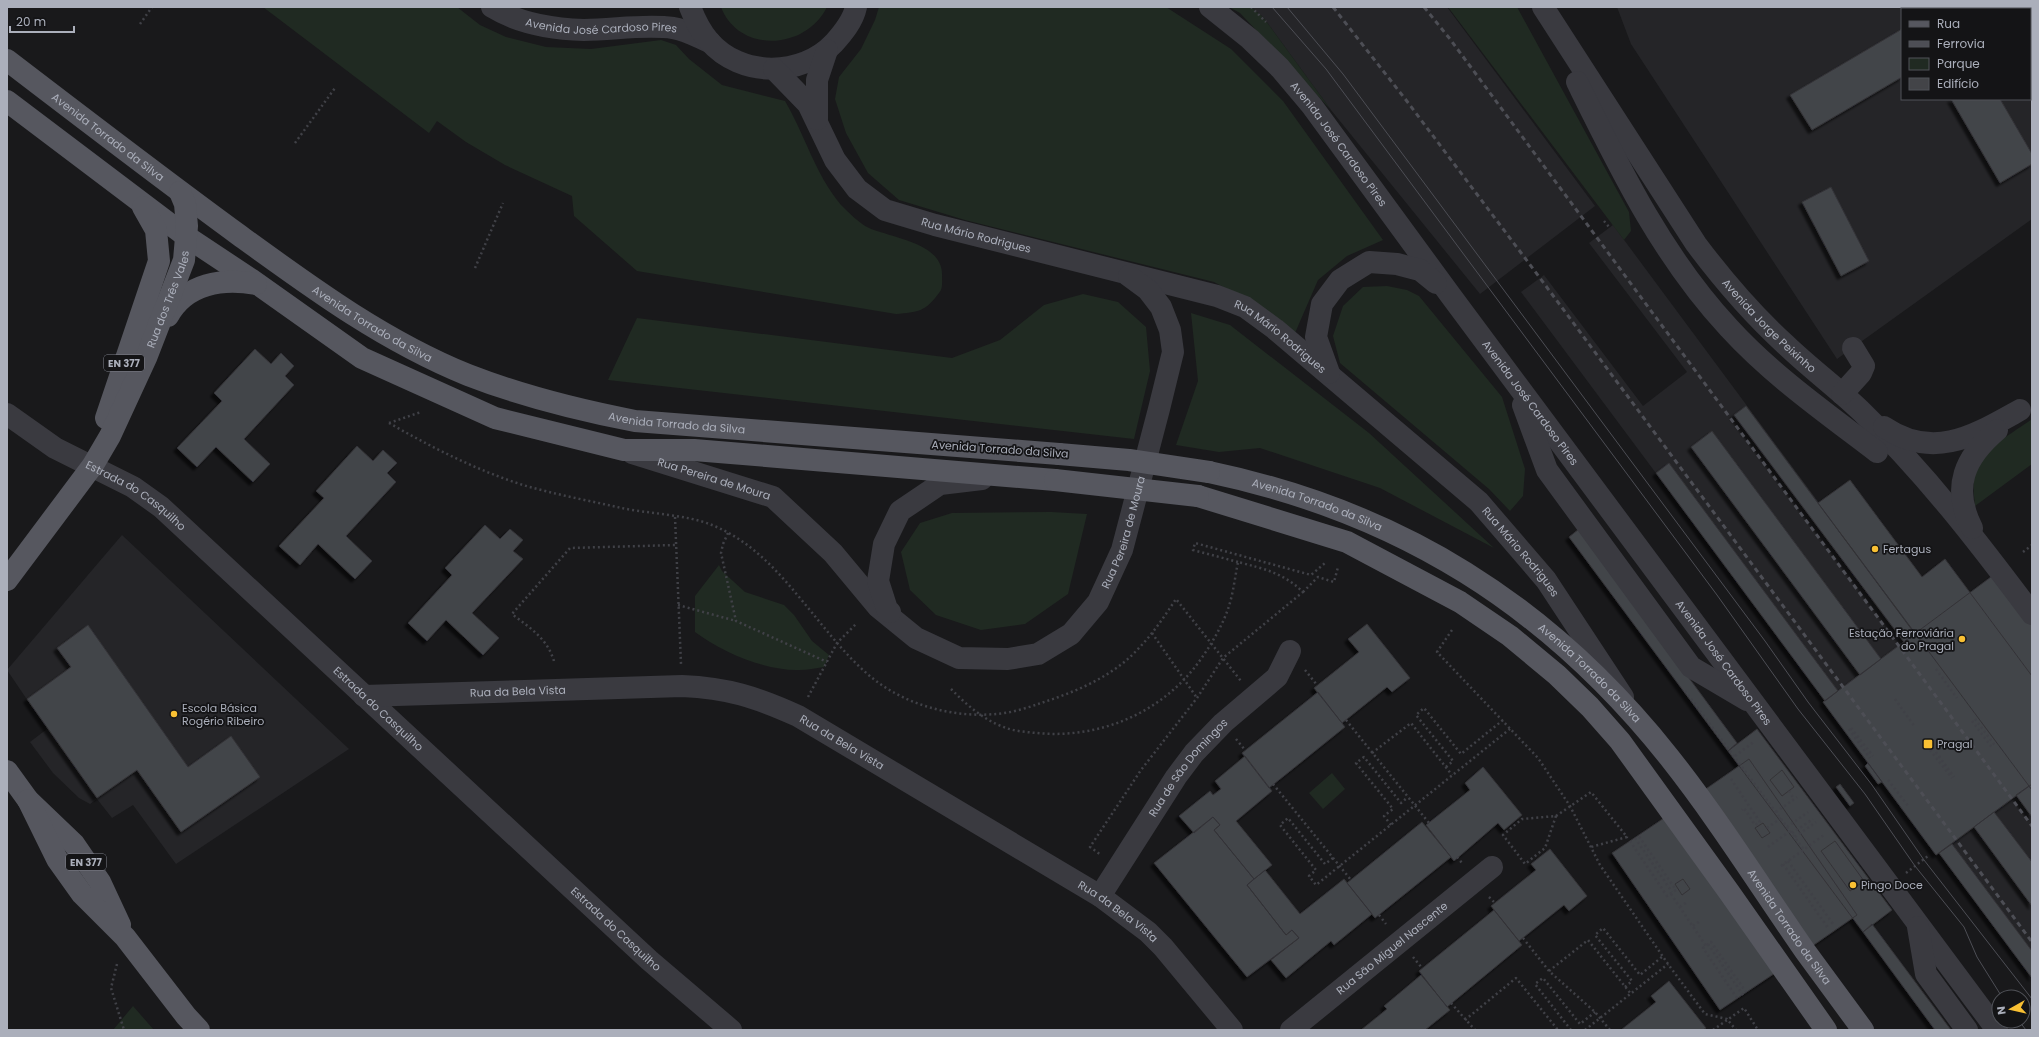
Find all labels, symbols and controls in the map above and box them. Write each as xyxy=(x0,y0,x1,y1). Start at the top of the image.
scale bar xyxy=(10,8,74,34)
legend xyxy=(1901,8,2031,100)
text: 20 m xyxy=(16,13,46,30)
street label: Avenida José Cardoso Pires xyxy=(524,14,679,38)
text: Rua xyxy=(1937,15,1960,32)
text: Ferrovia xyxy=(1937,35,1985,52)
text: Parque xyxy=(1937,55,1980,72)
text: Edifício xyxy=(1937,75,1979,92)
street label: Avenida José Cardoso Pires xyxy=(1287,78,1391,210)
street label: Avenida Torrado da Silva xyxy=(48,89,168,185)
street label: Rua Mário Rodrigues xyxy=(919,213,1033,257)
street label: Rua dos Três Vales xyxy=(143,250,193,350)
street label: Avenida Jorge Peixinho xyxy=(1719,275,1820,376)
street label: Avenida Torrado da Silva xyxy=(309,282,435,366)
street label: Rua Mário Rodrigues xyxy=(1232,296,1330,377)
street label: Avenida José Cardoso Pires xyxy=(1478,337,1582,469)
road number: EN 377 xyxy=(104,355,144,371)
street label: Avenida Torrado da Silva xyxy=(607,408,746,438)
street label: Avenida Torrado da Silva xyxy=(931,436,1069,462)
street label: Rua Pereira de Moura xyxy=(655,453,773,504)
street label: Estrada do Casquilho xyxy=(83,457,190,534)
street label: Rua Pereira de Moura xyxy=(1097,474,1149,591)
street label: Avenida Torrado da Silva xyxy=(1250,474,1385,535)
street label: Rua Mário Rodrigues xyxy=(1478,503,1563,600)
place label: Fertagus xyxy=(1883,541,1931,557)
marker: Fertagus xyxy=(1870,544,1880,554)
street label: Avenida José Cardoso Pires xyxy=(1672,597,1776,729)
street label: Avenida Torrado da Silva xyxy=(1535,619,1645,726)
place label: Estação Ferroviária do Pragal xyxy=(1849,625,1954,654)
marker: Estação Ferroviária do Pragal xyxy=(1957,634,1967,644)
street label: Estrada do Casquilho xyxy=(330,663,427,755)
street label: Rua da Bela Vista xyxy=(470,682,566,701)
place label: Escola Básica Rogério Ribeiro xyxy=(182,700,264,729)
marker: Escola Básica Rogério Ribeiro xyxy=(169,709,179,719)
street label: Rua da Bela Vista xyxy=(797,711,887,774)
street label: Rua de São Domingos xyxy=(1145,714,1231,820)
place label: Pragal xyxy=(1937,736,1973,752)
marker: Pragal xyxy=(1922,738,1934,750)
road number: EN 377 xyxy=(66,854,106,870)
street label: Avenida Torrado da Silva xyxy=(1744,866,1835,988)
street label: Rua da Bela Vista xyxy=(1075,877,1162,946)
place label: Pingo Doce xyxy=(1861,877,1923,893)
marker: Pingo Doce xyxy=(1848,880,1858,890)
street label: Estrada do Casquilho xyxy=(567,883,665,975)
street label: Rua São Miguel Nascente xyxy=(1333,898,1451,998)
north arrow xyxy=(1991,989,2031,1029)
text: N xyxy=(1993,1005,2010,1016)

